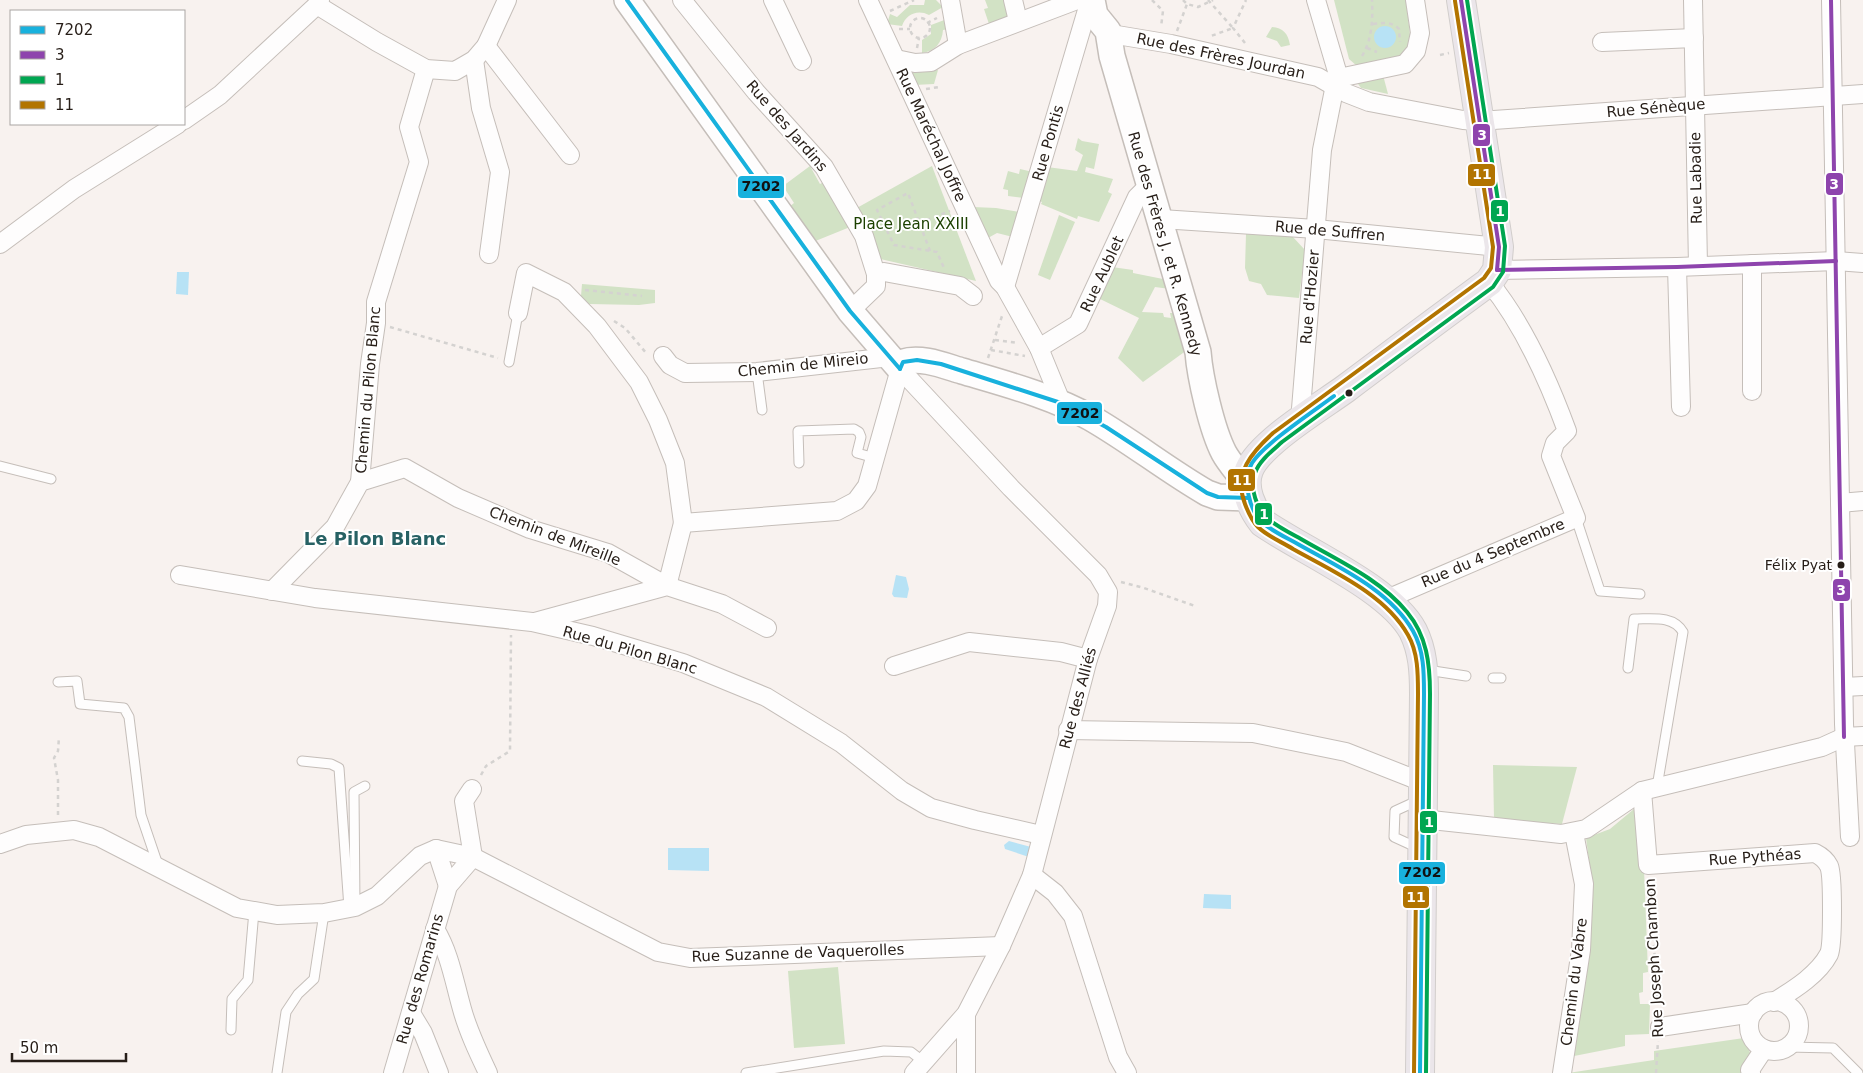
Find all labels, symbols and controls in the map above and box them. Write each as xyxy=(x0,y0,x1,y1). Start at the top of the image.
legend xyxy=(10,10,185,125)
text: 7202 xyxy=(55,21,93,39)
street label: Rue des Frères Jourdan xyxy=(1135,29,1307,83)
text: 3 xyxy=(55,46,65,64)
street label: Rue Maréchal Joffre xyxy=(892,65,970,205)
text: 1 xyxy=(55,71,65,89)
street label: Rue des Jardins xyxy=(742,77,832,175)
street label: Rue Sénèque xyxy=(1606,95,1706,121)
text: 11 xyxy=(55,96,74,114)
street label: Rue Pontis xyxy=(1029,103,1067,183)
line badge: 3 xyxy=(1472,123,1491,147)
text: 3 xyxy=(1477,127,1487,143)
street label: Rue des Frères J. et R. Kennedy xyxy=(1124,130,1206,359)
street label: Rue Labadie xyxy=(1686,132,1706,224)
line badge: 11 xyxy=(1467,163,1496,187)
text: 11 xyxy=(1472,166,1492,182)
line badge: 3 xyxy=(1825,172,1844,196)
line badge: 7202 xyxy=(737,175,785,199)
text: 3 xyxy=(1829,176,1839,192)
text: 7202 xyxy=(742,178,780,194)
line badge: 1 xyxy=(1490,199,1509,223)
text: 1 xyxy=(1495,203,1505,219)
park label: Place Jean XXIII xyxy=(853,215,969,233)
street label: Rue de Suffren xyxy=(1274,217,1386,245)
street label: Rue Aublet xyxy=(1077,233,1127,315)
street label: Rue d'Hozier xyxy=(1297,248,1323,345)
street label: Chemin du Pilon Blanc xyxy=(352,306,384,474)
street label: Chemin de Mireio xyxy=(737,349,869,381)
unlabelled marker xyxy=(1344,388,1354,398)
line badge: 7202 xyxy=(1056,401,1103,425)
text: 7202 xyxy=(1061,405,1099,421)
line badge: 11 xyxy=(1227,468,1256,492)
text: 11 xyxy=(1232,472,1252,488)
line badge: 1 xyxy=(1254,502,1273,526)
street label: Chemin de Mireille xyxy=(487,503,623,569)
text: 1 xyxy=(1259,506,1269,522)
street label: Rue du 4 Septembre xyxy=(1419,515,1567,591)
district label: Le Pilon Blanc xyxy=(304,528,446,549)
place label: Félix Pyat xyxy=(1765,557,1833,573)
marker: Félix Pyat xyxy=(1836,560,1846,570)
line badge: 3 xyxy=(1832,578,1851,602)
text: 3 xyxy=(1836,582,1846,598)
street label: Rue du Pilon Blanc xyxy=(561,622,699,678)
street label: Rue des Alliés xyxy=(1056,645,1100,751)
line badge: 1 xyxy=(1419,810,1438,834)
text: 1 xyxy=(1424,814,1434,830)
street label: Rue Pythéas xyxy=(1708,845,1802,869)
line badge: 7202 xyxy=(1398,861,1446,885)
text: 7202 xyxy=(1403,864,1441,880)
street label: Rue Joseph Chambon xyxy=(1641,878,1667,1038)
line badge: 11 xyxy=(1402,885,1430,909)
text: 11 xyxy=(1406,889,1426,905)
street label: Rue des Romarins xyxy=(393,911,447,1046)
street label: Chemin du Vabre xyxy=(1557,917,1591,1047)
street label: Rue Suzanne de Vaquerolles xyxy=(691,940,905,966)
scale bar xyxy=(12,1030,126,1062)
text: 50 m xyxy=(20,1039,58,1057)

